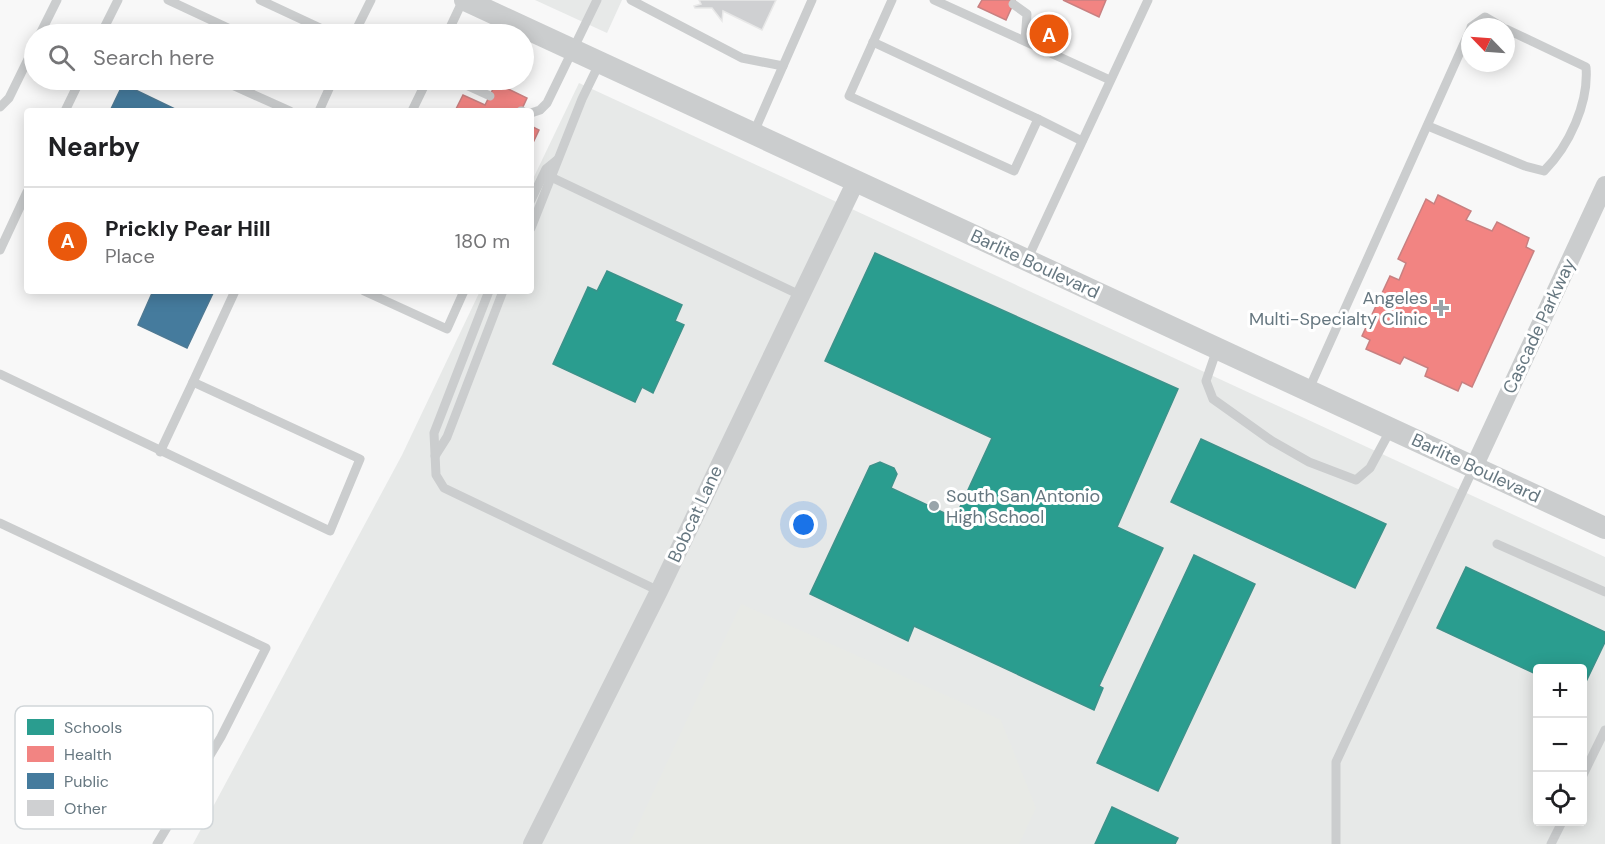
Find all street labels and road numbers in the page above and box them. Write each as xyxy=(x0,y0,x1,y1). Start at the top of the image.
street label: Barlite Boulevard xyxy=(967,224,1103,304)
street label: Cascade Parkway xyxy=(1497,254,1581,398)
street label: Barlite Boulevard xyxy=(1408,428,1544,508)
street label: Bobcat Lane xyxy=(662,462,728,566)

